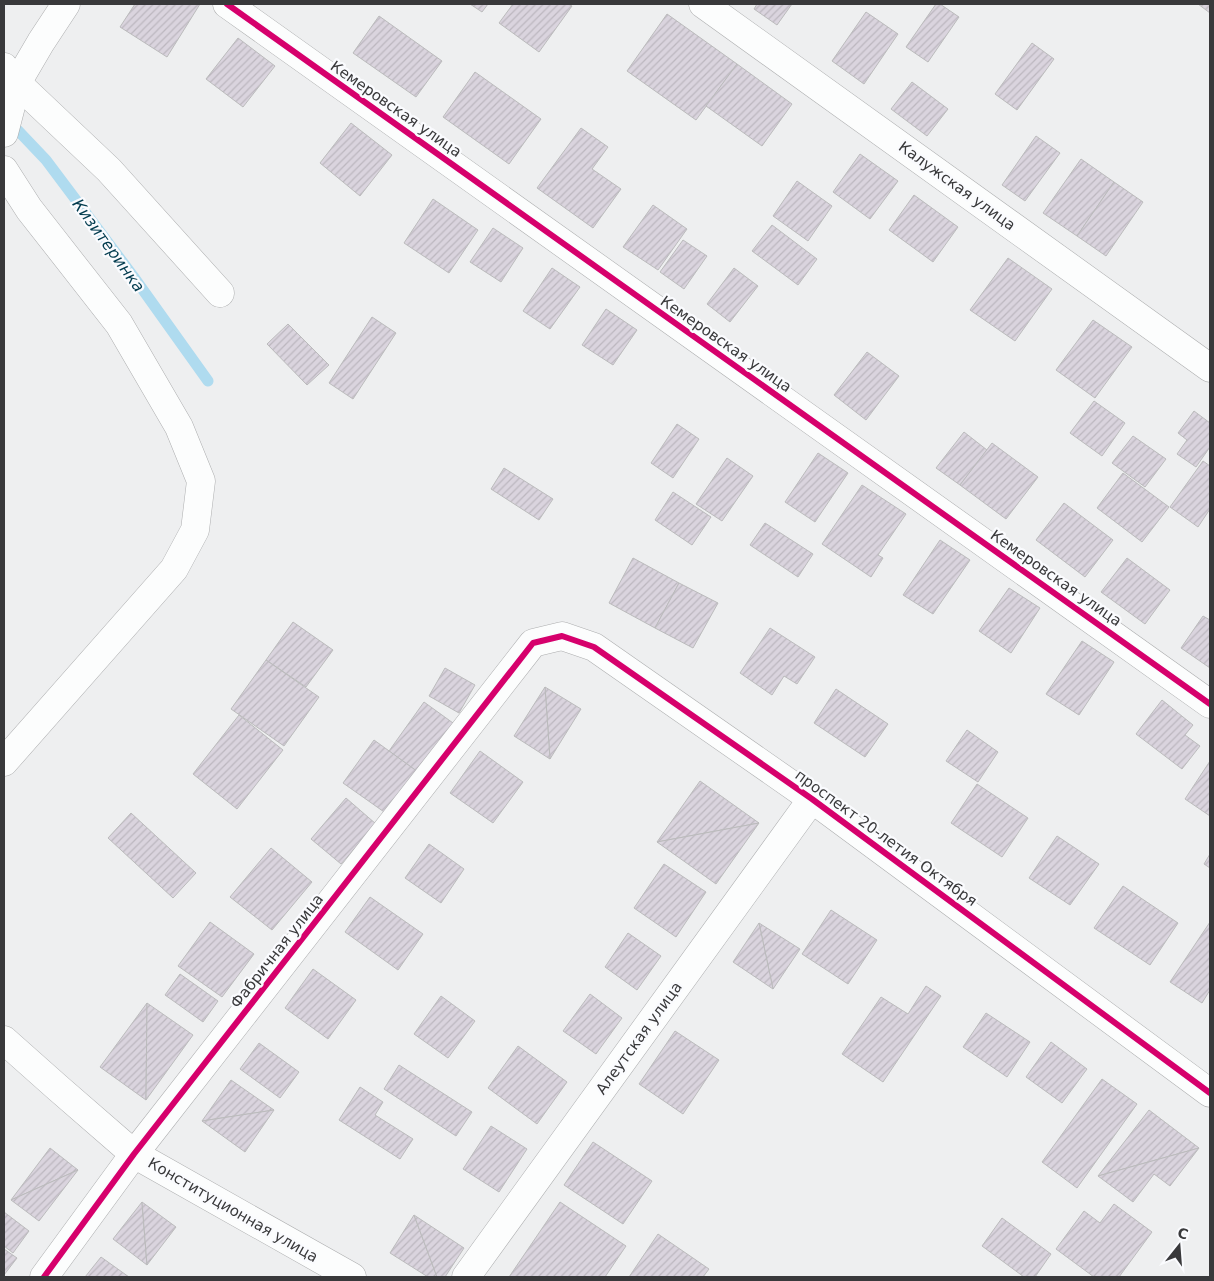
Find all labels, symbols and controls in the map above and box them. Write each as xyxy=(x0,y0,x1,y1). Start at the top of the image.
street label: Кемеровская улица xyxy=(327,57,465,161)
street label: Калужская улица xyxy=(895,138,1019,234)
water label: Кизитеринка xyxy=(68,195,149,296)
street label: Кемеровская улица xyxy=(657,292,795,396)
street label: Кемеровская улица xyxy=(987,526,1125,630)
street label: проспект 20-летия Октября xyxy=(792,766,980,910)
street label: Фабричная улица xyxy=(227,890,327,1012)
street label: Алеутская улица xyxy=(592,978,686,1098)
street label: Конституционная улица xyxy=(145,1154,321,1266)
north arrow xyxy=(1154,1221,1204,1271)
text: С xyxy=(1176,1224,1190,1243)

